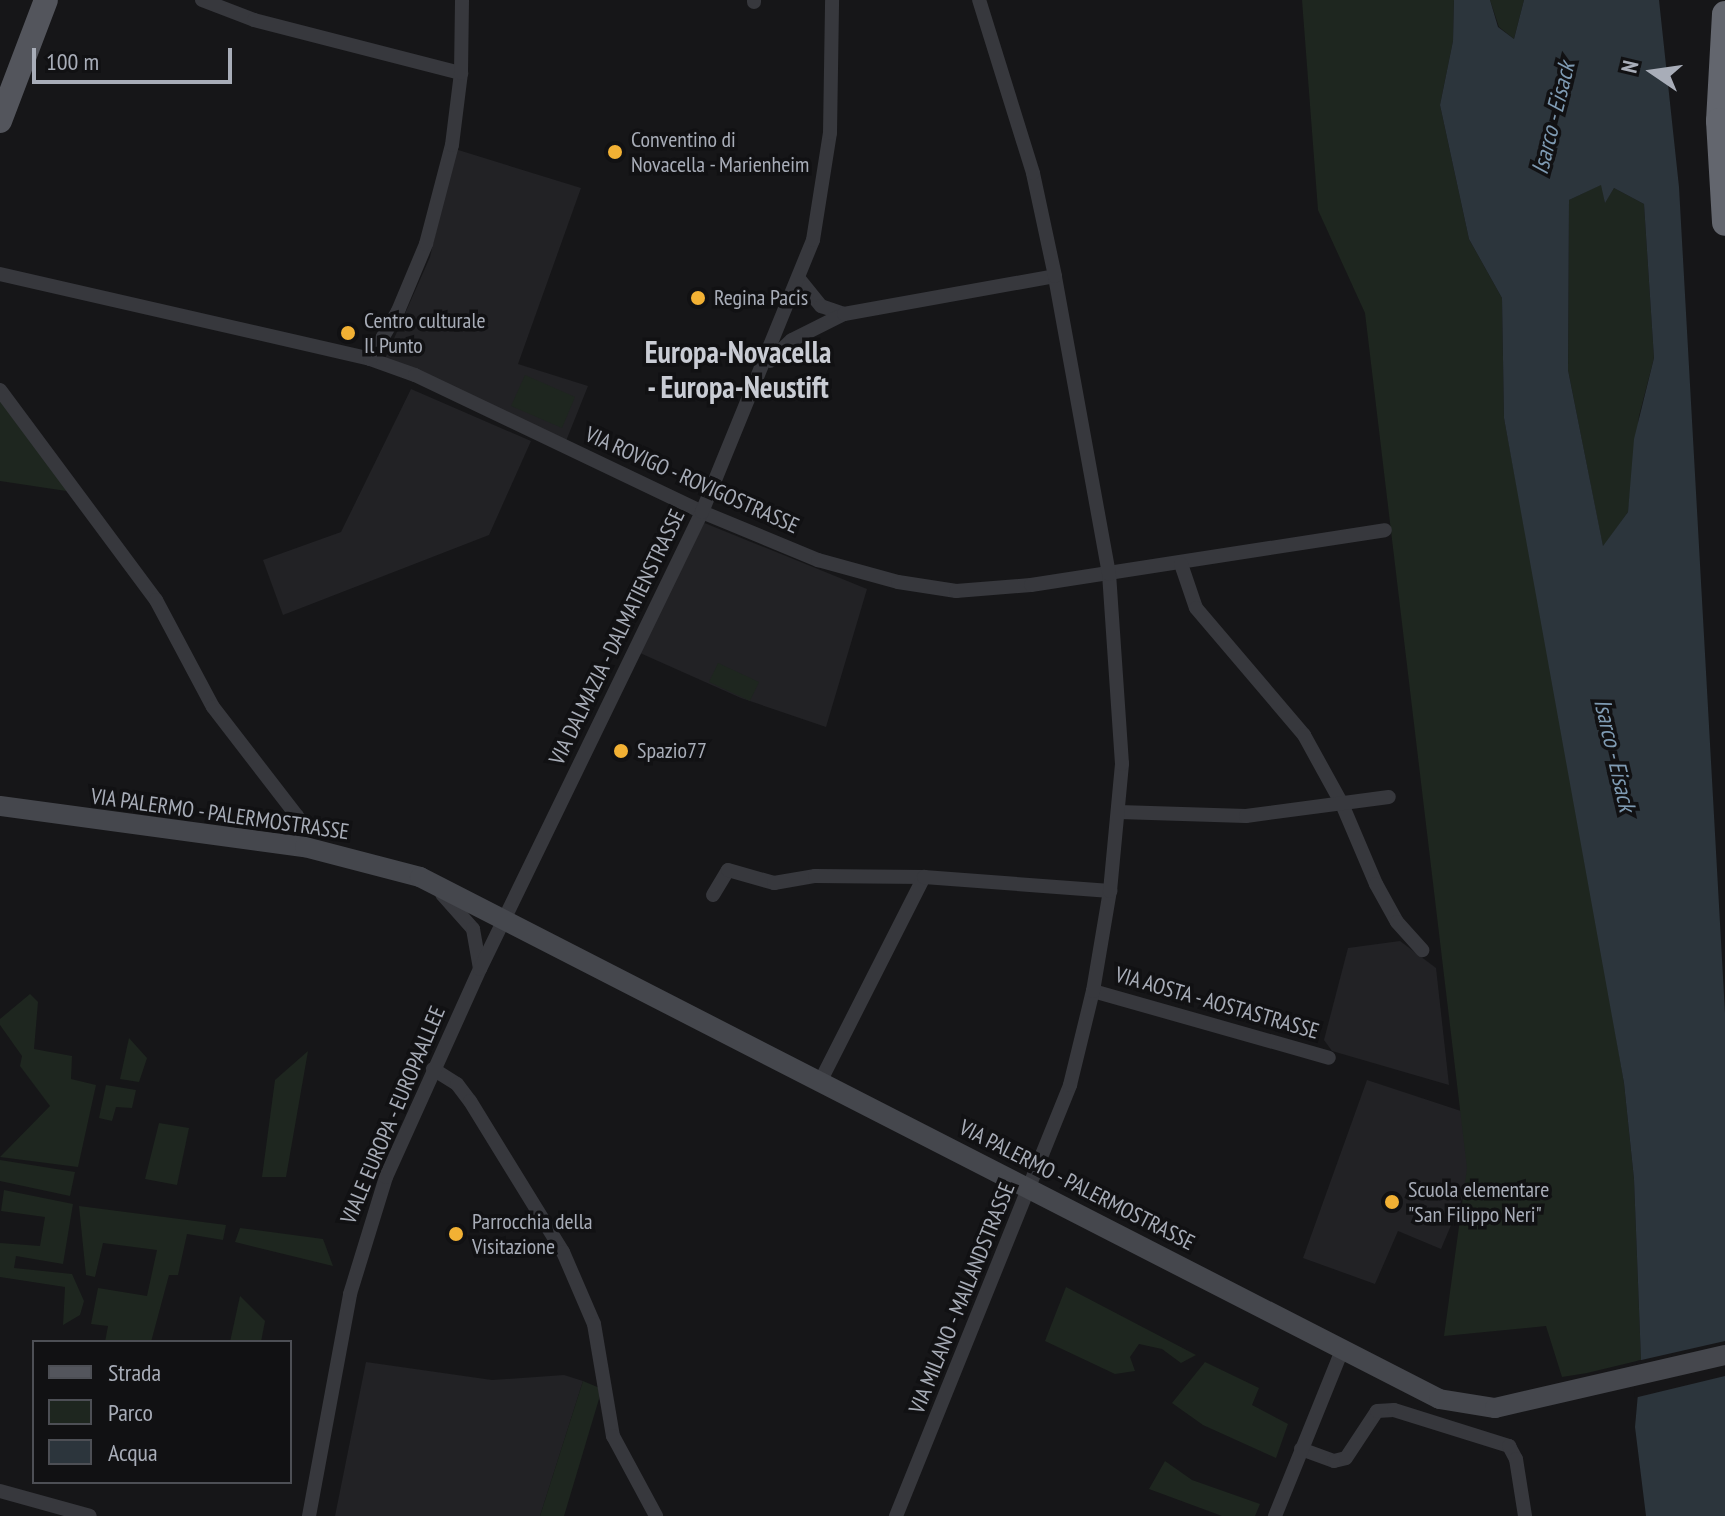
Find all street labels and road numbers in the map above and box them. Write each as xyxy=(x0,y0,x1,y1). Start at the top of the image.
street label: VIA ROVIGO - ROVIGOSTRASSE xyxy=(580,420,804,540)
street label: VIA DALMAZIA - DALMATIENSTRASSE xyxy=(543,504,691,770)
street label: VIA PALERMO - PALERMOSTRASSE xyxy=(88,783,352,845)
street label: VIA AOSTA - AOSTASTRASSE xyxy=(1110,961,1324,1045)
street label: VIALE EUROPA - EUROPAALLEE xyxy=(335,1001,451,1229)
street label: VIA PALERMO - PALERMOSTRASSE xyxy=(954,1114,1200,1256)
street label: VIA MILANO - MAILANDSTRASSE xyxy=(903,1177,1021,1419)

